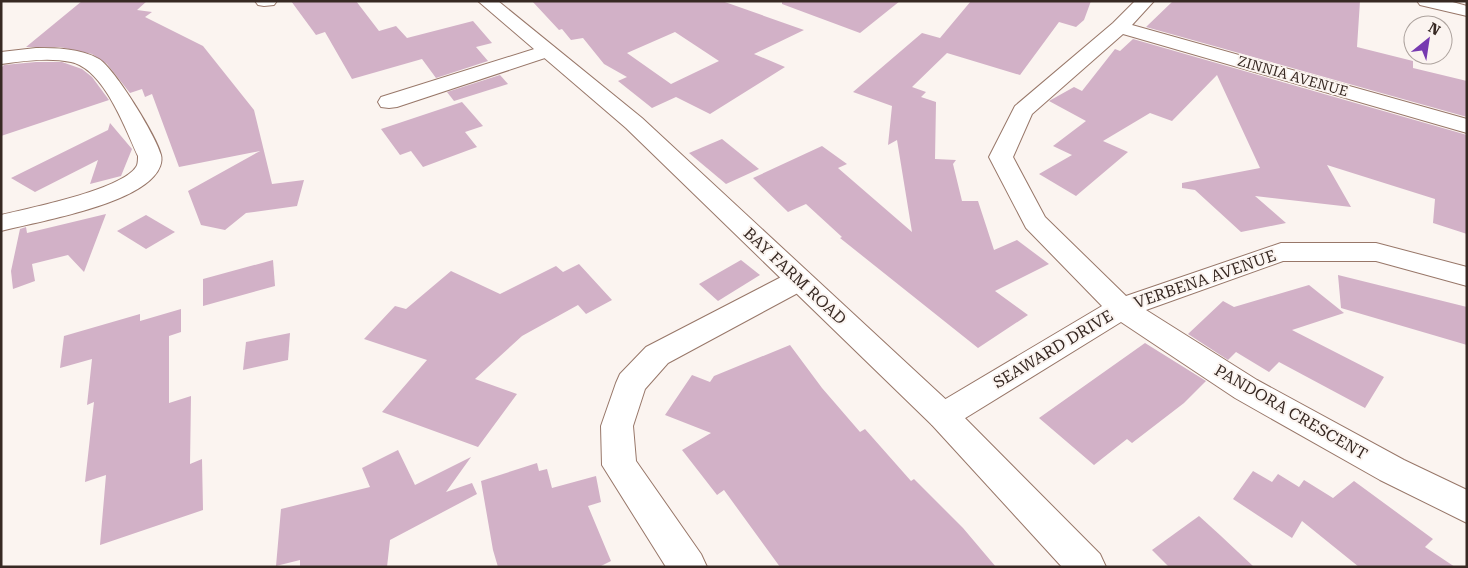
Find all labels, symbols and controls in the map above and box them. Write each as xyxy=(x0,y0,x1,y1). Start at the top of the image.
north arrow xyxy=(1403,15,1453,65)
text: N xyxy=(1426,19,1443,38)
street label: ZINNIA AVENUE xyxy=(1236,53,1350,99)
street label: BAY FARM ROAD xyxy=(740,224,850,328)
street label: VERBENA AVENUE xyxy=(1131,246,1279,312)
street label: SEAWARD DRIVE xyxy=(990,306,1116,392)
street label: PANDORA CRESCENT xyxy=(1211,360,1371,464)

